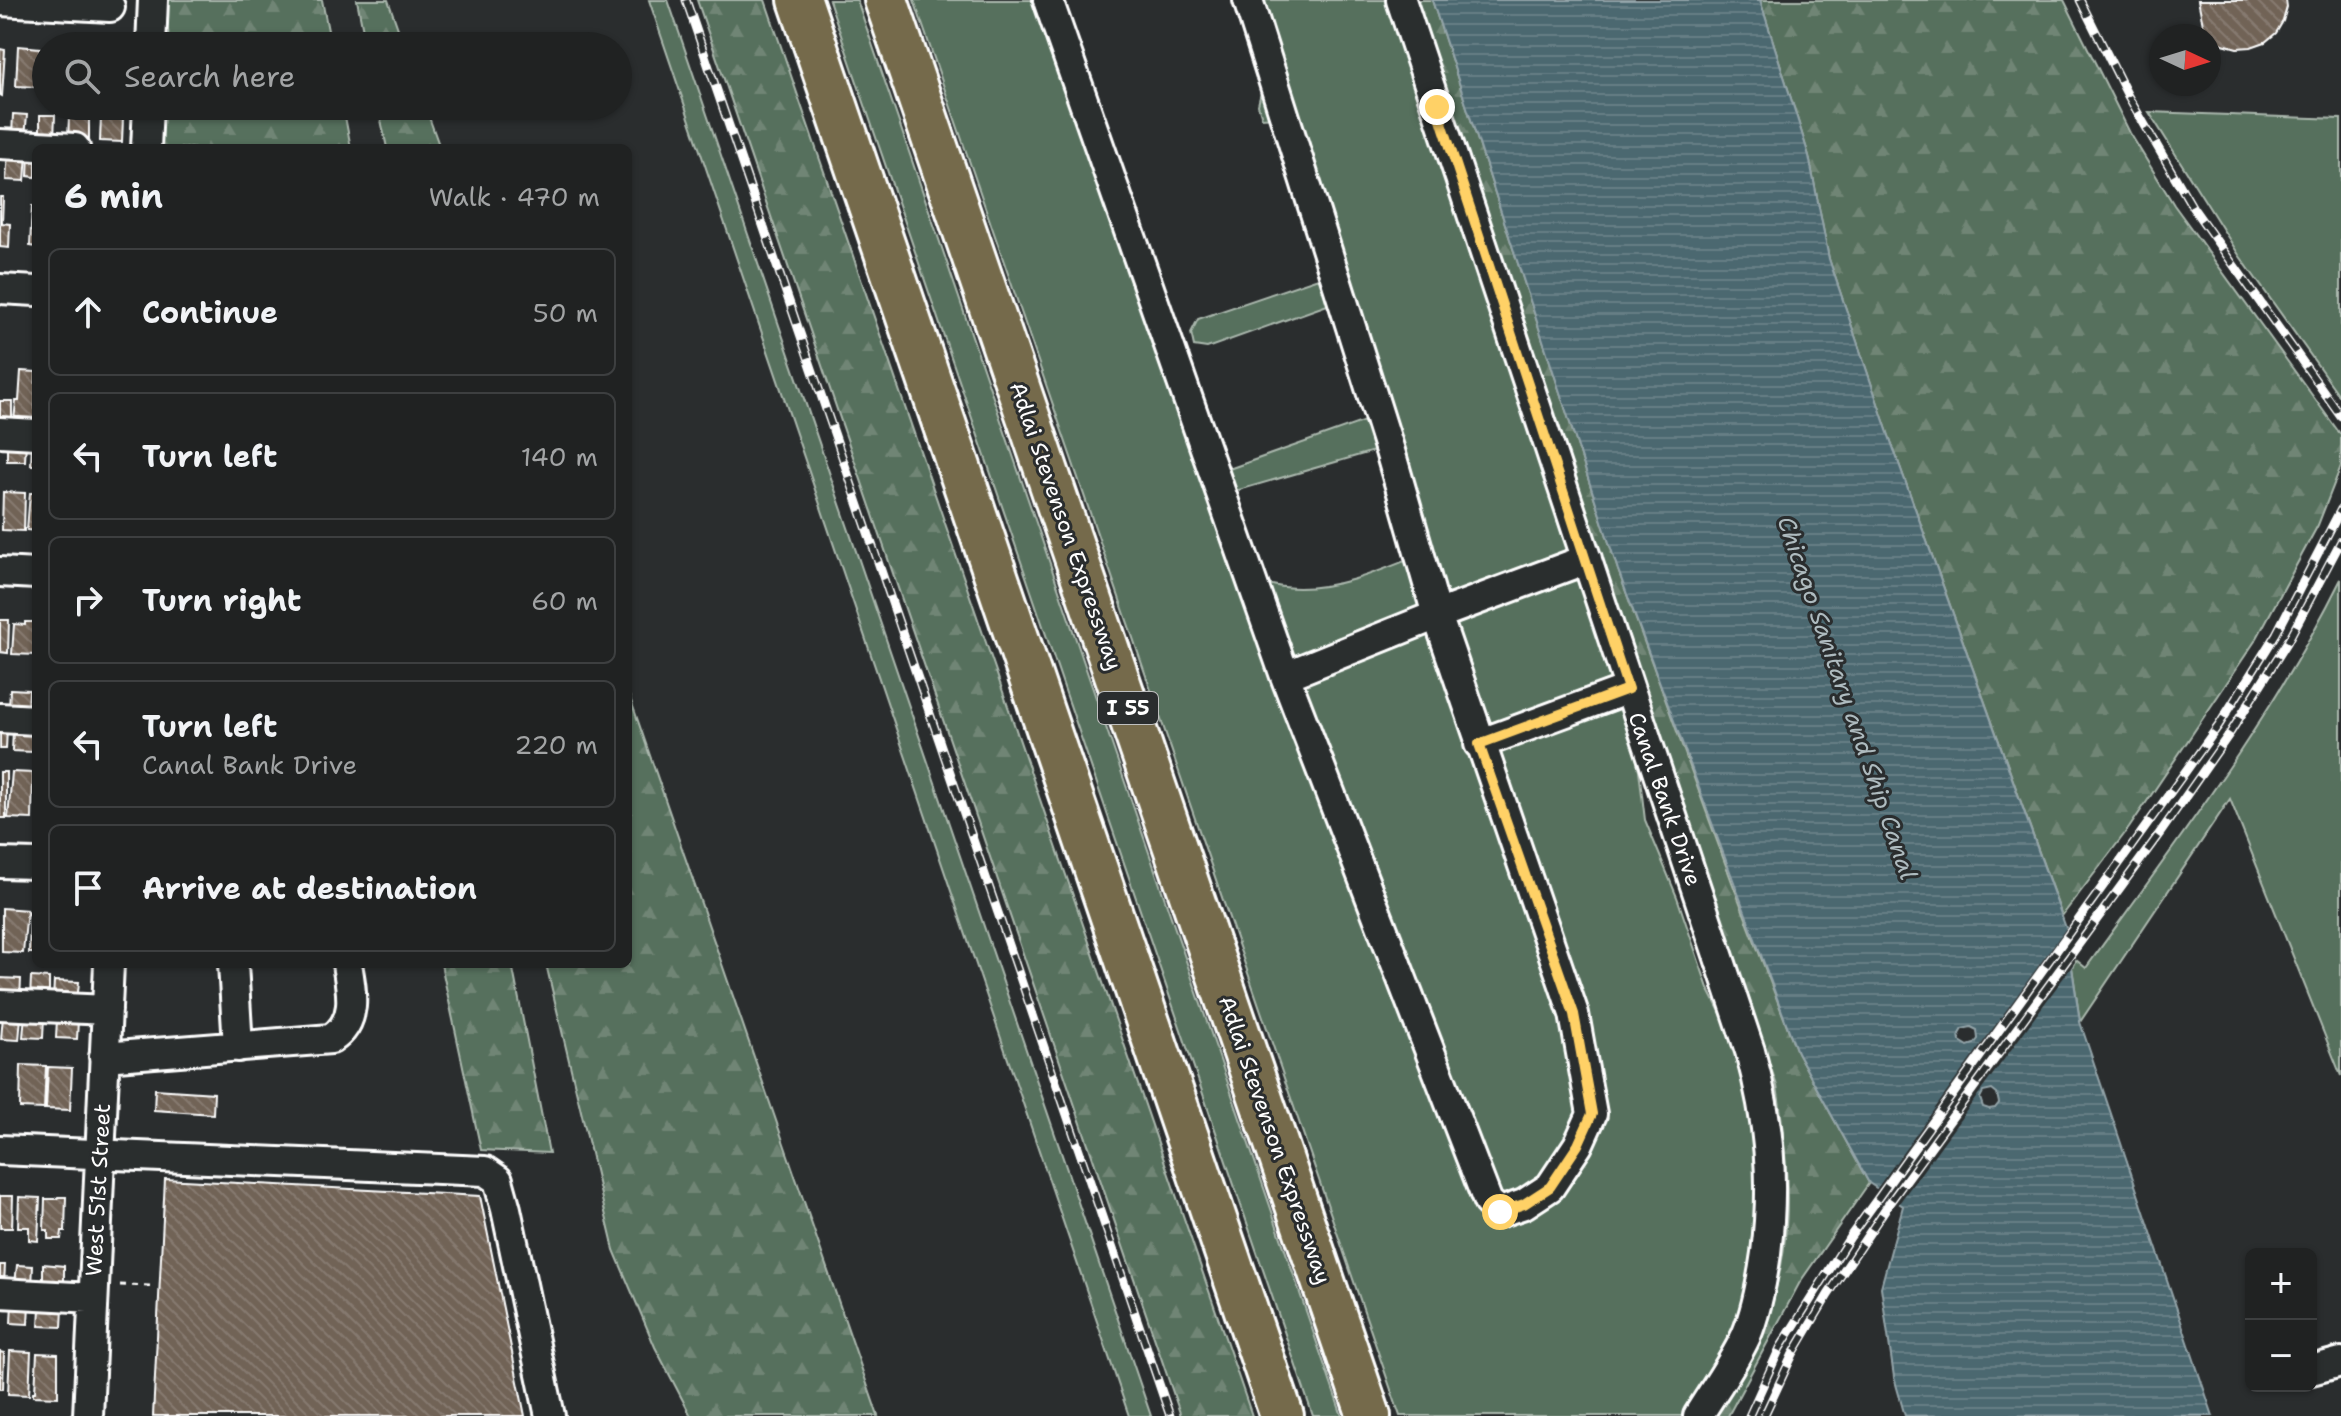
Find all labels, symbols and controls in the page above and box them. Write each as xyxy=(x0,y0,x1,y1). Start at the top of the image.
north arrow xyxy=(2149,24,2221,96)
search box xyxy=(32,32,632,120)
icon: search xyxy=(60,54,104,98)
text: Search here xyxy=(124,56,295,97)
route end xyxy=(1419,89,1455,125)
text: 6 min xyxy=(64,173,163,219)
text: Walk · 470 m xyxy=(429,179,600,214)
icon: ahead xyxy=(66,290,110,334)
text: Continue xyxy=(142,292,278,333)
text: 50 m xyxy=(533,295,598,330)
street label: Adlai Stevenson Expressway xyxy=(1003,378,1129,674)
icon: left xyxy=(66,434,110,478)
text: Turn left xyxy=(142,436,277,477)
text: 140 m xyxy=(521,439,598,474)
water label: Chicago Sanitary and Ship Canal xyxy=(1770,512,1924,884)
icon: right xyxy=(66,578,110,622)
text: Turn right xyxy=(142,580,301,621)
text: 60 m xyxy=(531,583,598,618)
road number: I 55 xyxy=(1098,692,1158,724)
text: Turn left xyxy=(142,706,277,747)
street label: Canal Bank Drive xyxy=(1622,708,1708,890)
icon: left xyxy=(66,722,110,766)
text: 220 m xyxy=(514,727,598,762)
text: Canal Bank Drive xyxy=(142,747,357,782)
icon: arrive xyxy=(66,866,110,910)
text: Arrive at destination xyxy=(142,868,477,909)
street label: Adlai Stevenson Expressway xyxy=(1212,992,1338,1288)
street label: West 51st Street xyxy=(79,1103,117,1277)
route start xyxy=(1482,1194,1518,1230)
map controls xyxy=(2245,1248,2317,1392)
button: + xyxy=(2245,1248,2317,1320)
button: − xyxy=(2245,1320,2317,1392)

